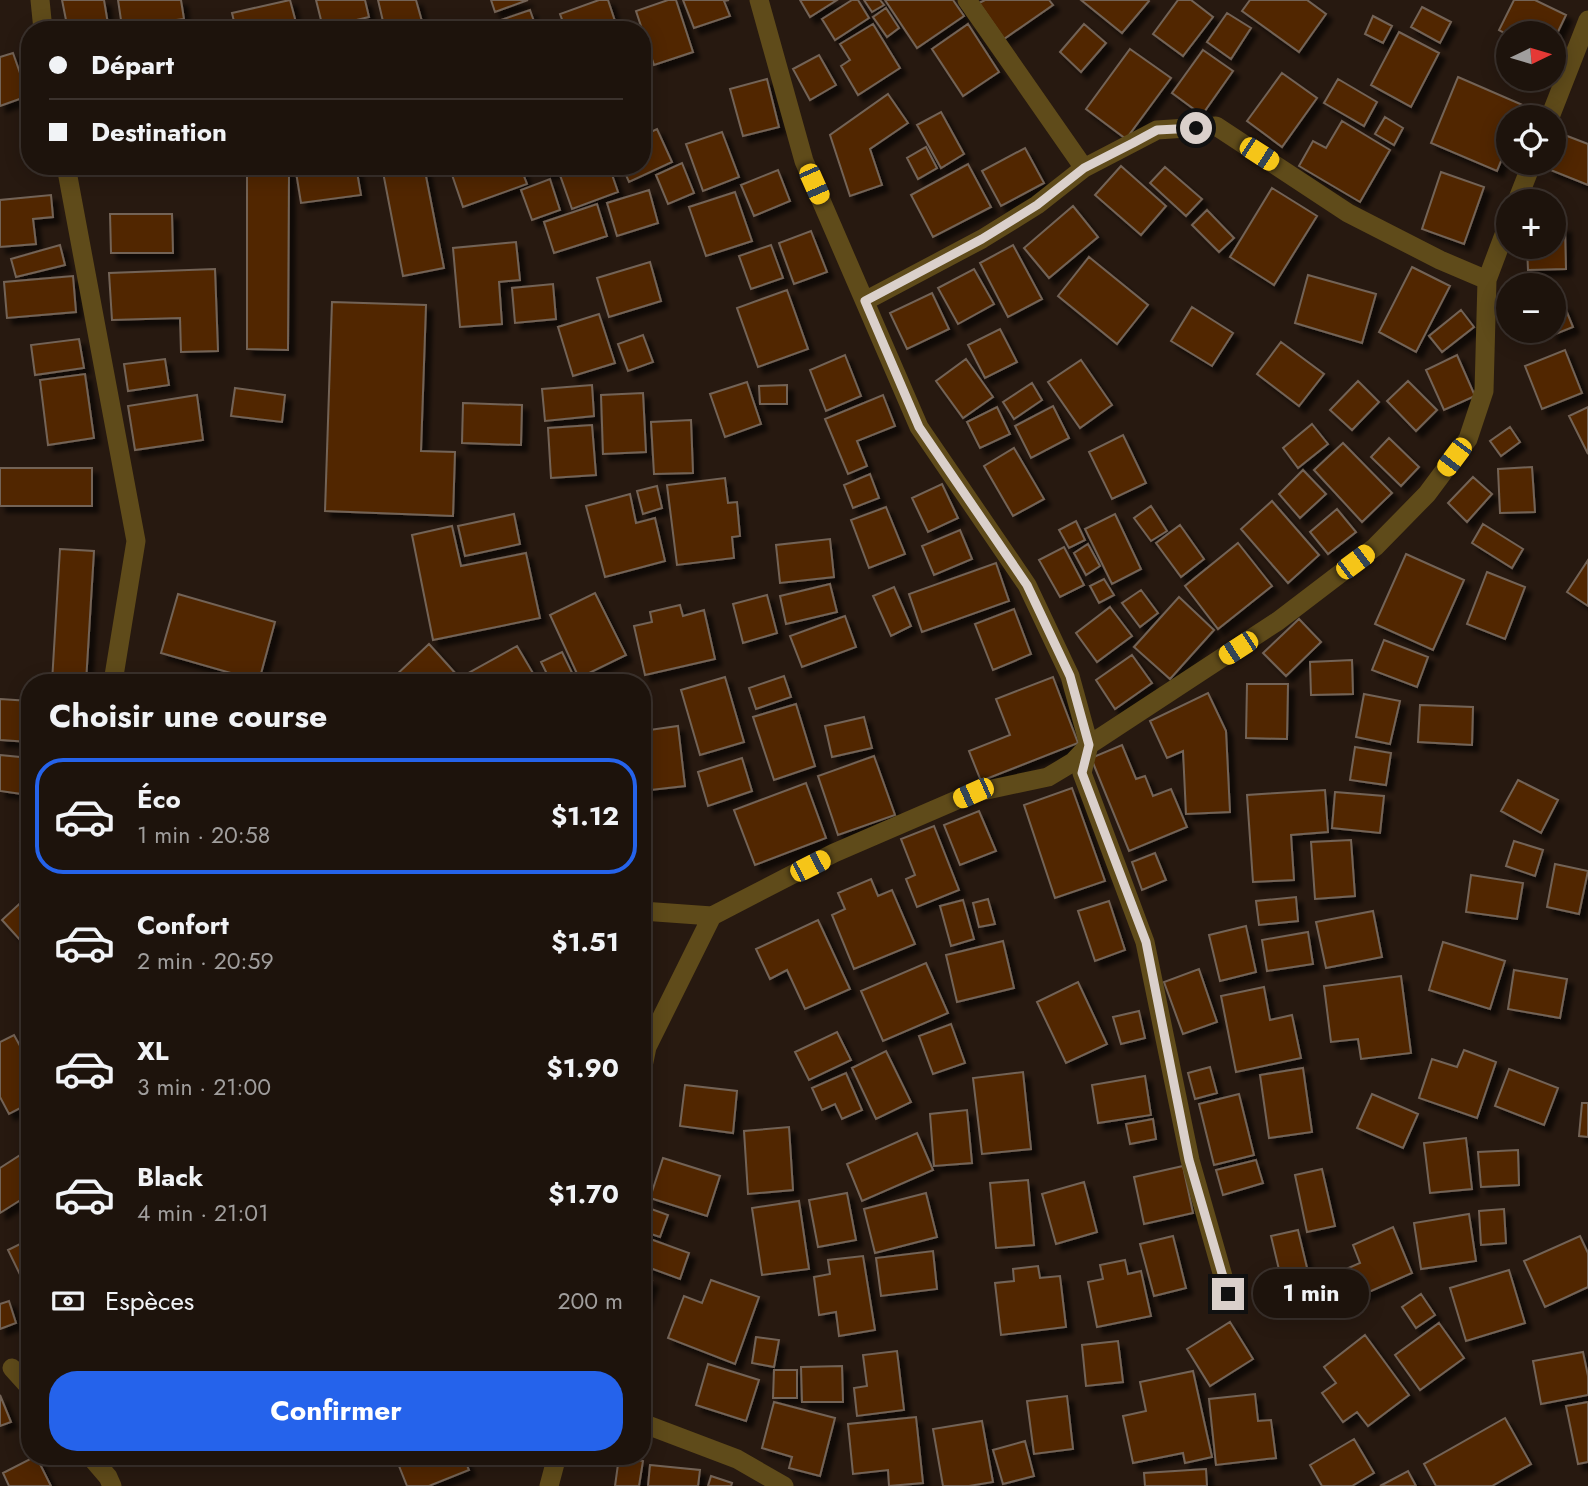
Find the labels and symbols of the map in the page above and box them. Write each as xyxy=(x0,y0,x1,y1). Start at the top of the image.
north arrow xyxy=(1496,21,1566,91)
route start xyxy=(1180,112,1212,144)
car xyxy=(1236,134,1283,174)
car xyxy=(796,161,833,207)
car xyxy=(1433,434,1476,480)
car xyxy=(1332,541,1379,583)
car xyxy=(1215,628,1262,668)
car xyxy=(950,775,997,811)
car xyxy=(787,847,834,885)
callout: 1 min xyxy=(1252,1270,1368,1318)
route end xyxy=(1212,1278,1244,1310)

